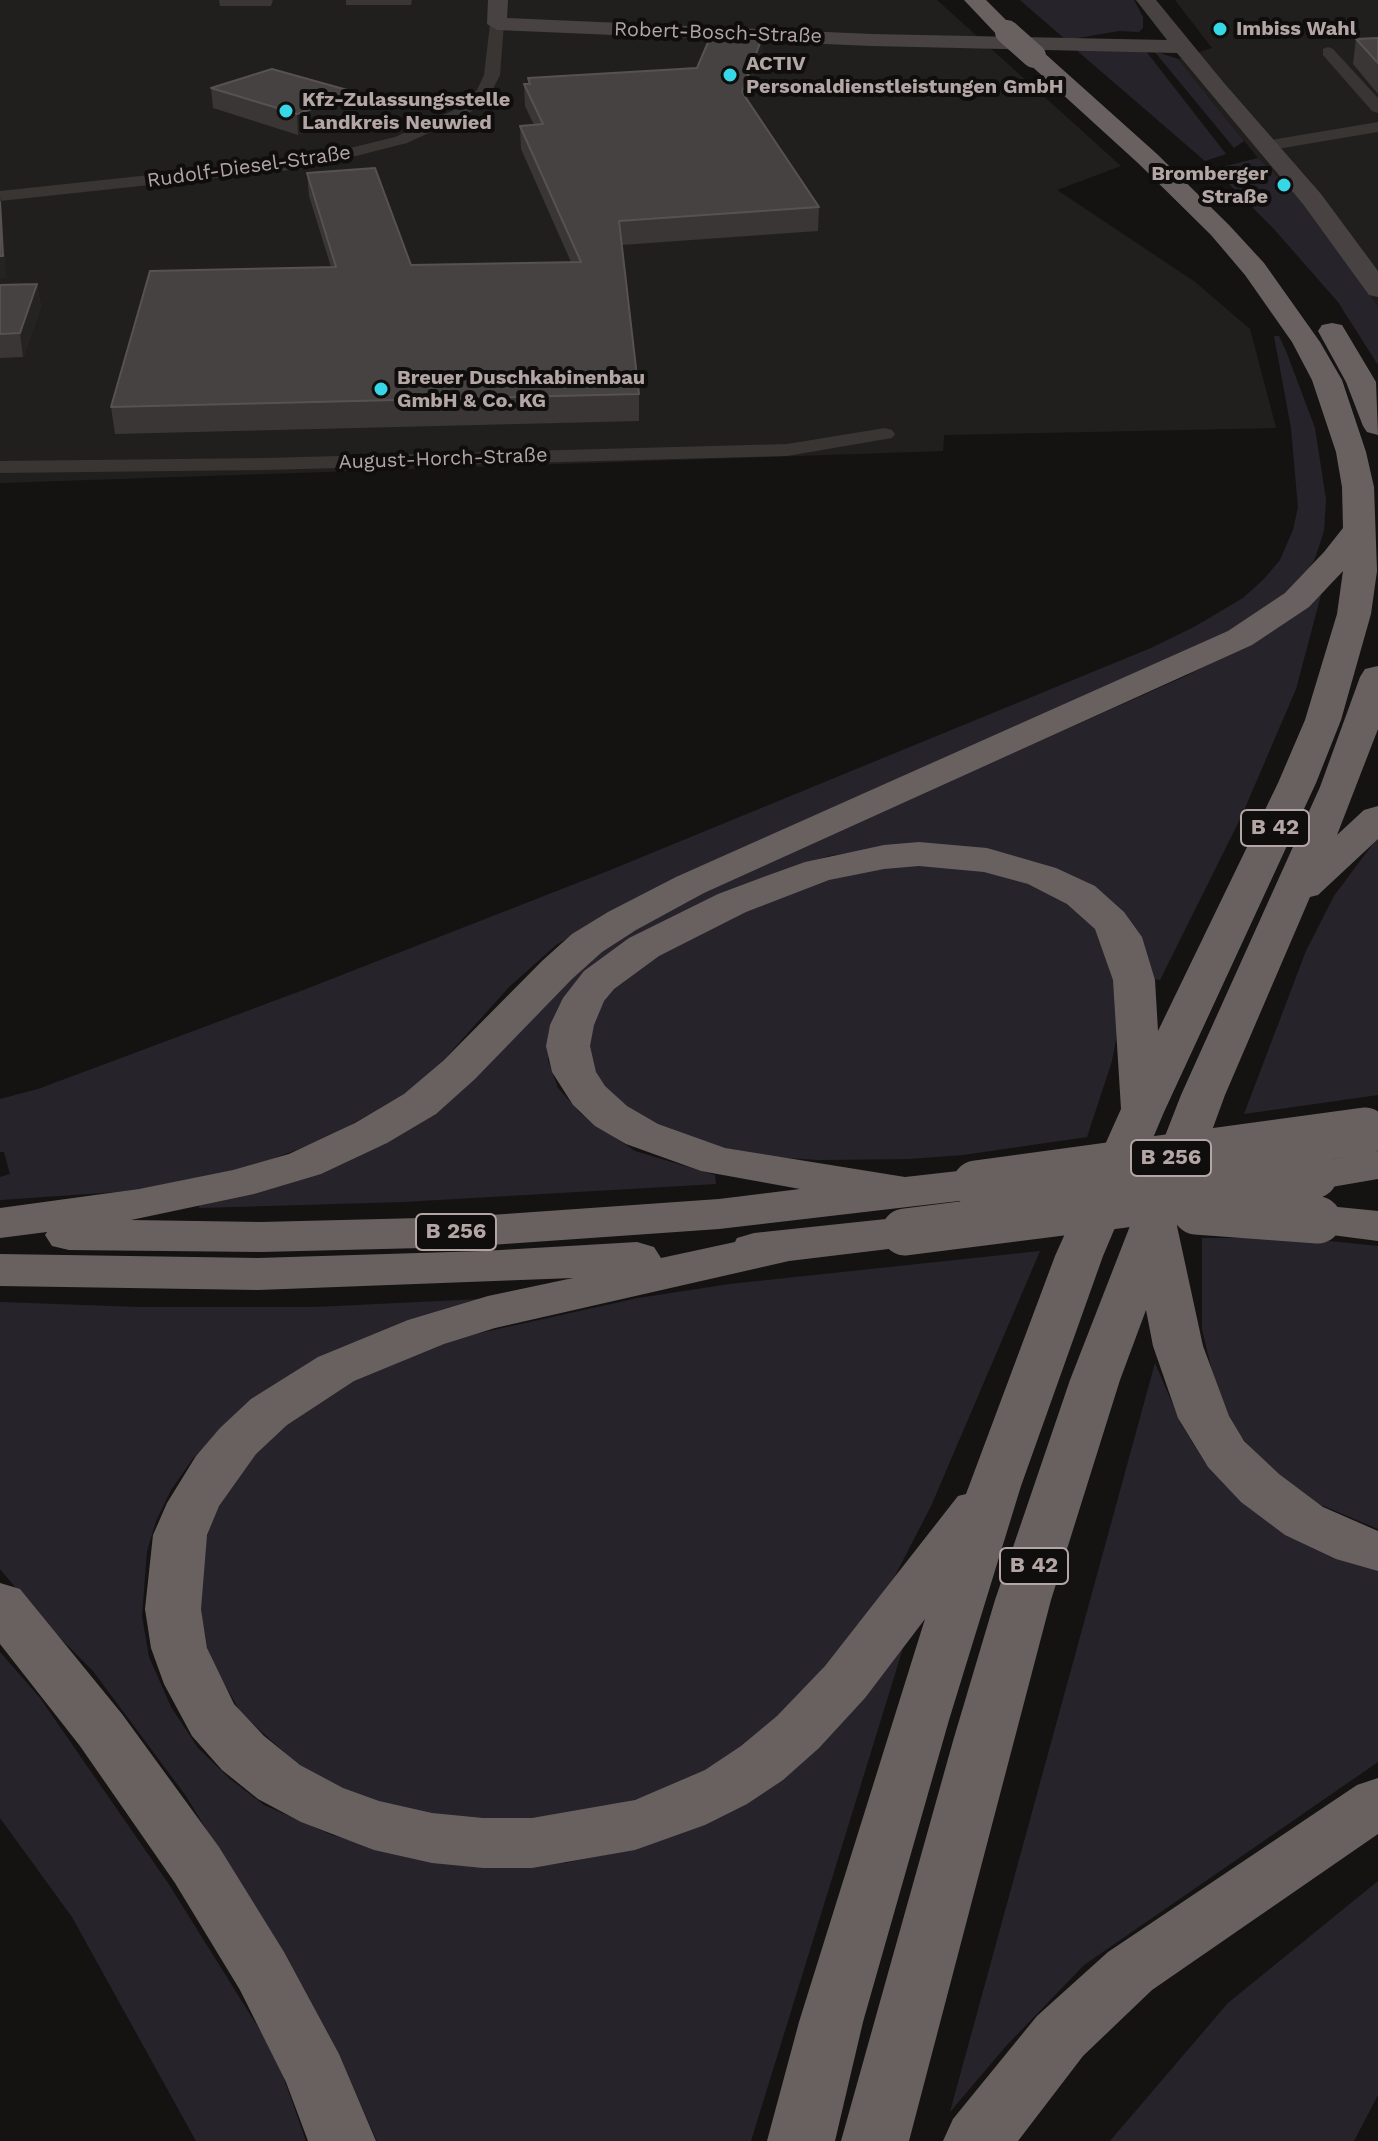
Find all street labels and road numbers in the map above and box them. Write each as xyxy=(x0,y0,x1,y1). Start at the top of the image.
street label: Robert-Bosch-Straße xyxy=(614,17,822,49)
street label: Rudolf-Diesel-Straße xyxy=(146,141,352,193)
street label: August-Horch-Straße xyxy=(338,443,548,475)
road number: B 42 xyxy=(1241,810,1309,846)
road number: B 256 xyxy=(1131,1140,1211,1176)
road number: B 256 xyxy=(416,1214,496,1250)
road number: B 42 xyxy=(1000,1548,1068,1584)

